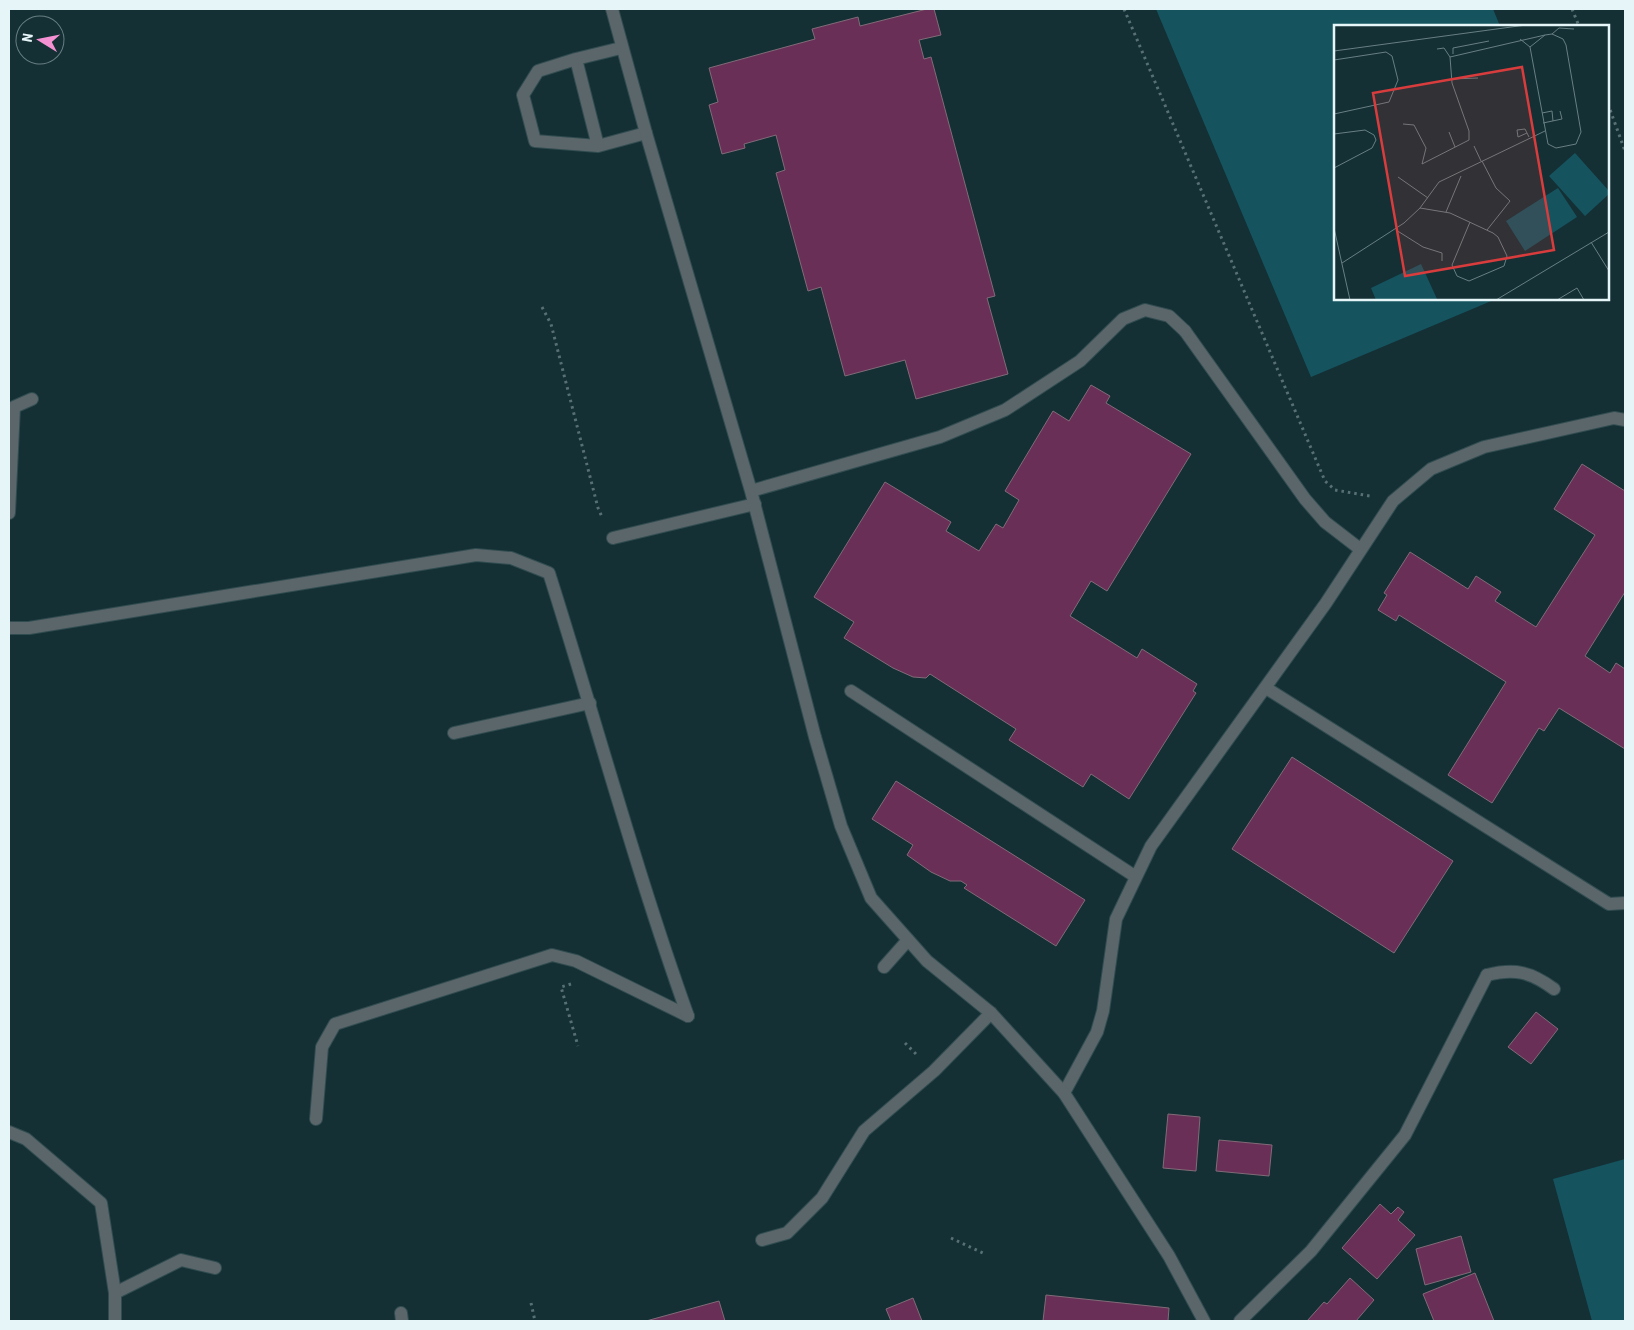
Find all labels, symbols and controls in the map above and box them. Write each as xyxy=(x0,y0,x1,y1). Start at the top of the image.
north arrow xyxy=(15,15,65,65)
inset map xyxy=(1334,25,1609,300)
text: N xyxy=(19,32,36,43)

